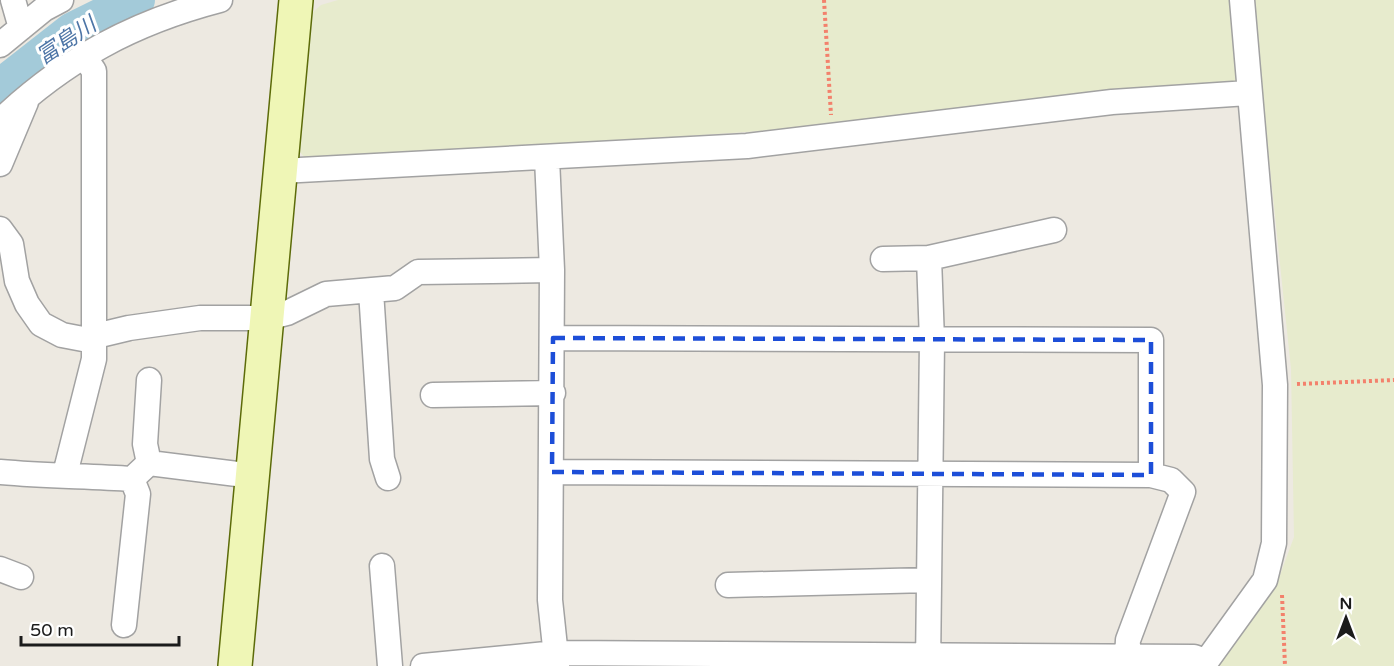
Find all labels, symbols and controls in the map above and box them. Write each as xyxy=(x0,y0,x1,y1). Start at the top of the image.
water label: 富島川 xyxy=(32,10,103,70)
north arrow xyxy=(1316,588,1376,648)
text: N xyxy=(1340,594,1352,614)
scale bar xyxy=(21,609,178,647)
text: 50 m xyxy=(30,619,74,641)

